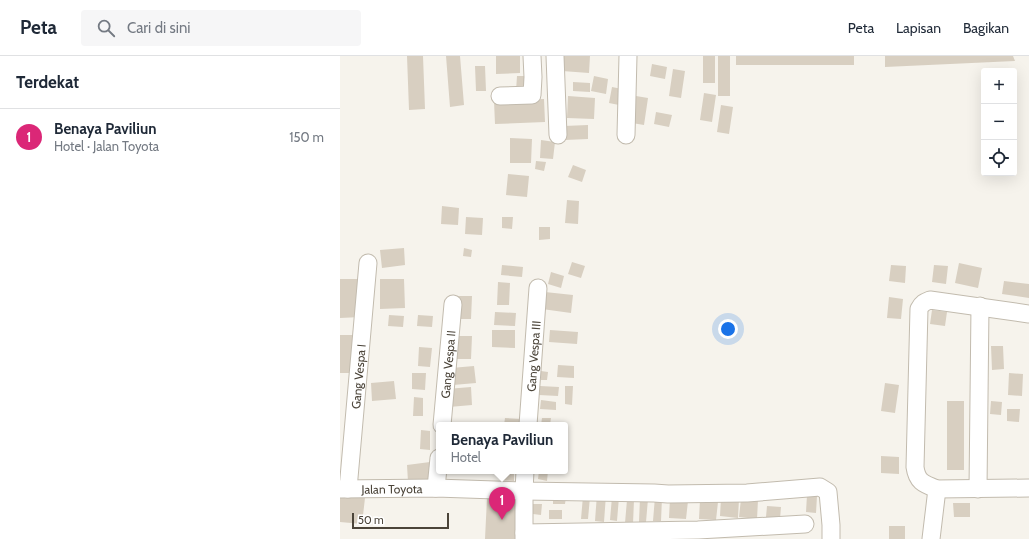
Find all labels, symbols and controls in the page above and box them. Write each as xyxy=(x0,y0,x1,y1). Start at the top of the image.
search box xyxy=(81,10,361,46)
text: Peta xyxy=(20,16,57,39)
icon: search xyxy=(95,17,117,39)
text: Cari di sini xyxy=(127,19,190,37)
text: Peta xyxy=(848,19,874,37)
text: Lapisan xyxy=(896,19,941,37)
text: Bagikan xyxy=(963,19,1009,37)
map controls xyxy=(981,68,1017,176)
button: + xyxy=(981,68,1017,104)
text: Terdekat xyxy=(16,72,79,92)
button: − xyxy=(981,104,1017,140)
text: Benaya Paviliun xyxy=(54,120,156,138)
text: 1 xyxy=(27,129,31,145)
text: 150 m xyxy=(289,129,324,145)
text: Hotel · Jalan Toyota xyxy=(54,138,159,154)
button: locate xyxy=(981,140,1017,176)
your location xyxy=(718,319,738,339)
street label: Gang Vespa III xyxy=(523,320,543,392)
street label: Gang Vespa II xyxy=(437,330,458,399)
street label: Gang Vespa I xyxy=(348,343,368,410)
popup xyxy=(436,422,568,474)
text: Benaya Paviliun xyxy=(451,431,553,449)
text: Hotel xyxy=(451,449,481,465)
street label: Jalan Toyota xyxy=(360,481,423,496)
pin: 1 xyxy=(489,487,515,520)
scale bar xyxy=(352,511,449,530)
text: 50 m xyxy=(358,513,384,527)

